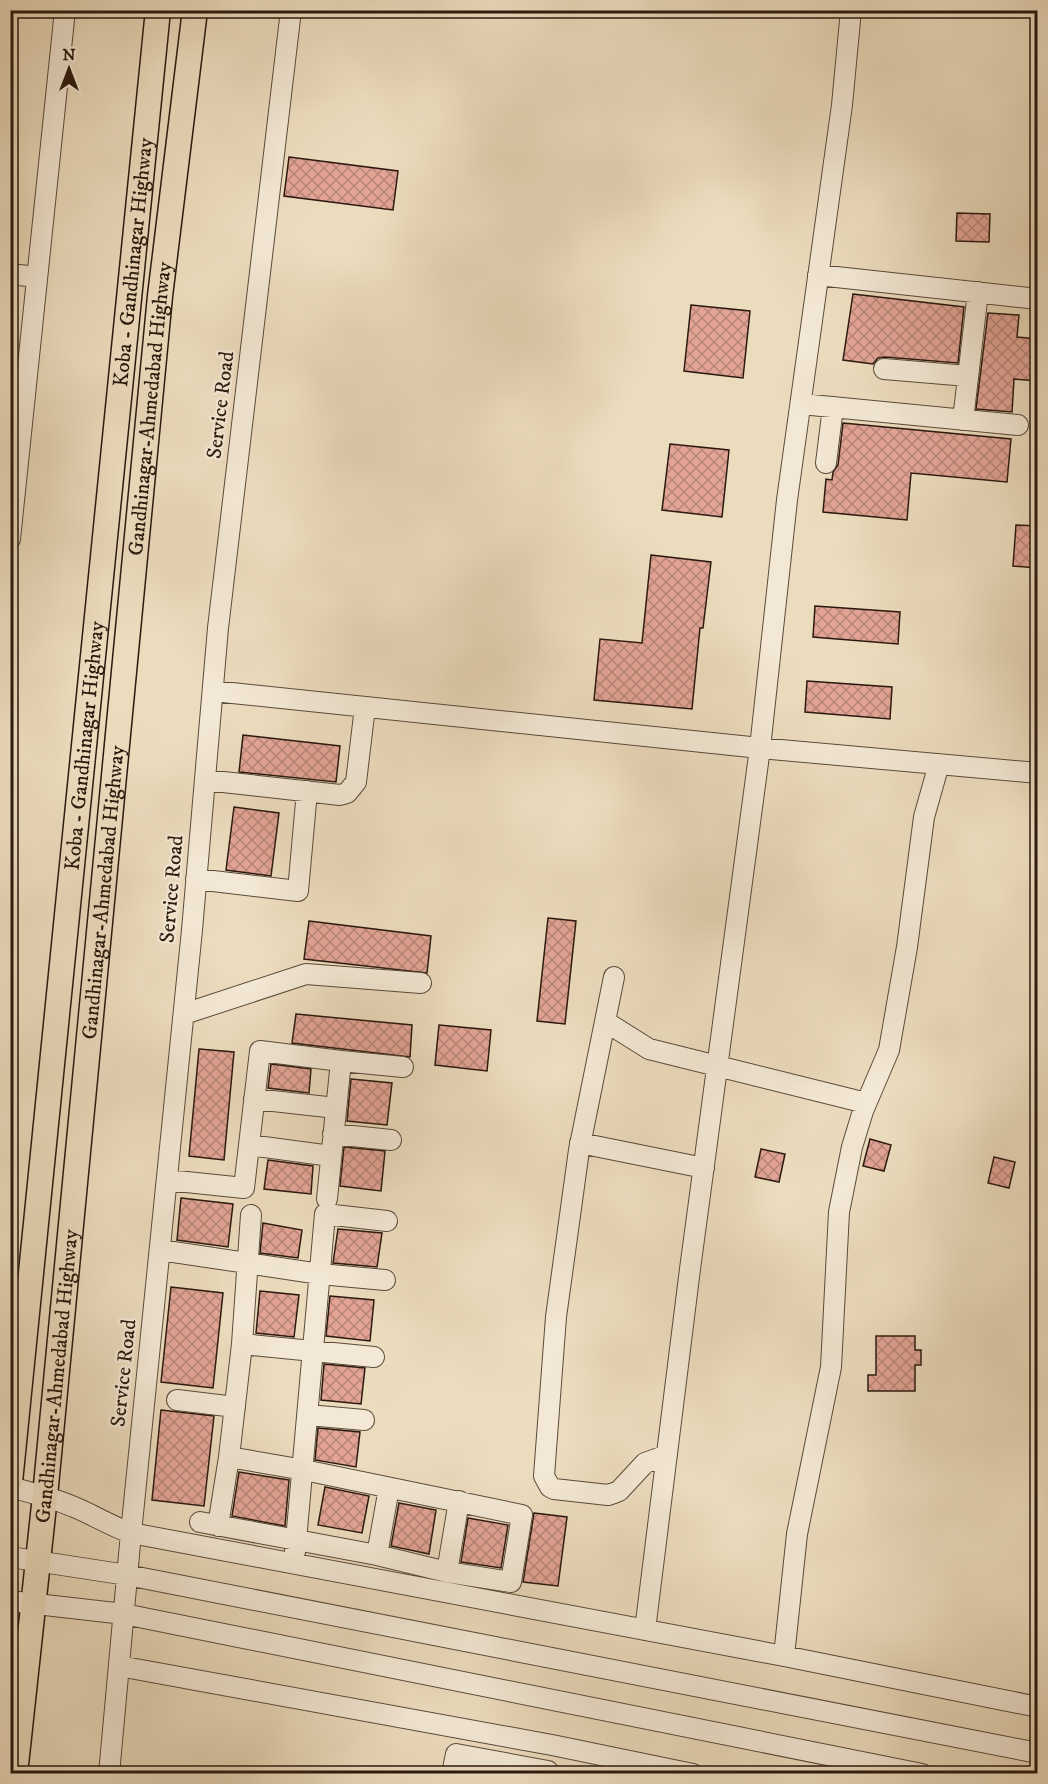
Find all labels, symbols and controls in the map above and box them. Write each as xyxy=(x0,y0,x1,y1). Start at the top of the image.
north arrow xyxy=(39,39,99,99)
text: N xyxy=(62,45,76,65)
street label: Koba - Gandhinagar Highway xyxy=(108,135,159,388)
street label: Gandhinagar-Ahmedabad Highway xyxy=(123,259,178,557)
street label: Service Road xyxy=(201,349,241,460)
street label: Koba - Gandhinagar Highway xyxy=(60,619,111,872)
street label: Gandhinagar-Ahmedabad Highway xyxy=(77,743,131,1041)
street label: Service Road xyxy=(154,834,190,944)
street label: Gandhinagar-Ahmedabad Highway xyxy=(30,1227,85,1525)
street label: Service Road xyxy=(105,1317,143,1428)

